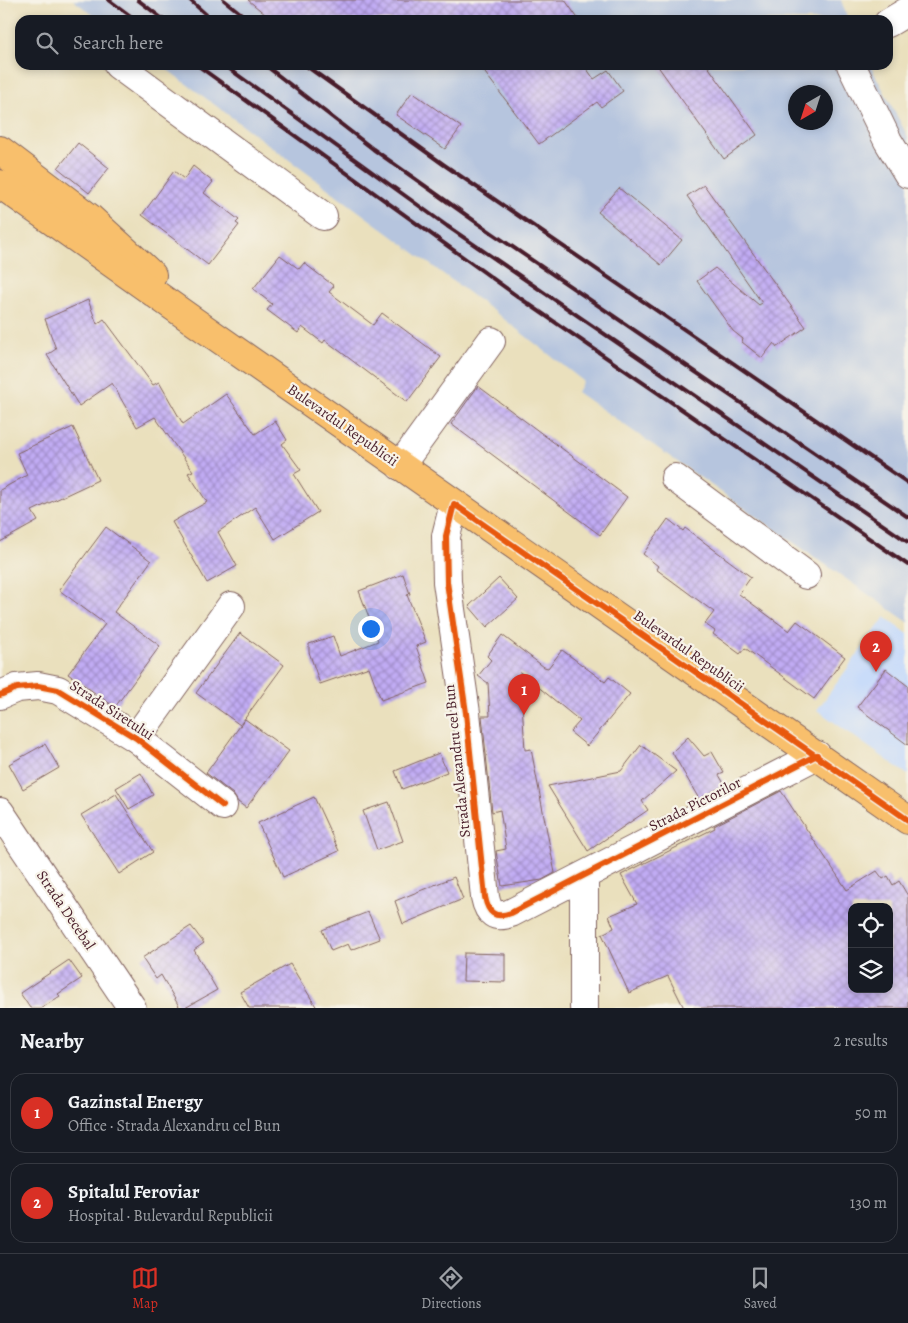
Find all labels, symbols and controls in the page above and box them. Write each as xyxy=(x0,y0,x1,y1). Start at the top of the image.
search box xyxy=(15,15,893,70)
icon: search xyxy=(33,29,61,57)
text: Search here xyxy=(73,30,163,56)
north arrow xyxy=(788,85,833,130)
street label: Bulevardul Republicii xyxy=(284,379,402,471)
street label: Bulevardul Republicii xyxy=(630,605,748,697)
your location xyxy=(358,616,384,642)
pin: 2 xyxy=(860,631,892,672)
pin: 1 xyxy=(508,674,540,715)
street label: Strada Siretului xyxy=(66,675,158,745)
street label: Strada Alexandru cel Bun xyxy=(439,684,475,838)
street label: Strada Pictorilor xyxy=(645,772,745,836)
street label: Strada Decebal xyxy=(32,866,100,954)
map controls xyxy=(848,903,893,993)
button: locate xyxy=(848,903,893,948)
button: layers xyxy=(848,948,893,993)
text: Nearby xyxy=(20,1027,83,1055)
text: 2 results xyxy=(833,1030,888,1052)
text: Gazinstal Energy xyxy=(68,1089,203,1115)
text: 1 xyxy=(34,1102,40,1124)
text: 50 m xyxy=(855,1102,887,1124)
text: Office · Strada Alexandru cel Bun xyxy=(68,1115,280,1137)
text: Spitalul Feroviar xyxy=(68,1179,200,1205)
text: 2 xyxy=(33,1192,41,1214)
text: 130 m xyxy=(850,1192,887,1214)
text: Hospital · Bulevardul Republicii xyxy=(68,1205,273,1227)
tab: Map xyxy=(131,1264,159,1313)
tab: Directions xyxy=(421,1264,481,1313)
tab: Saved xyxy=(744,1264,777,1313)

